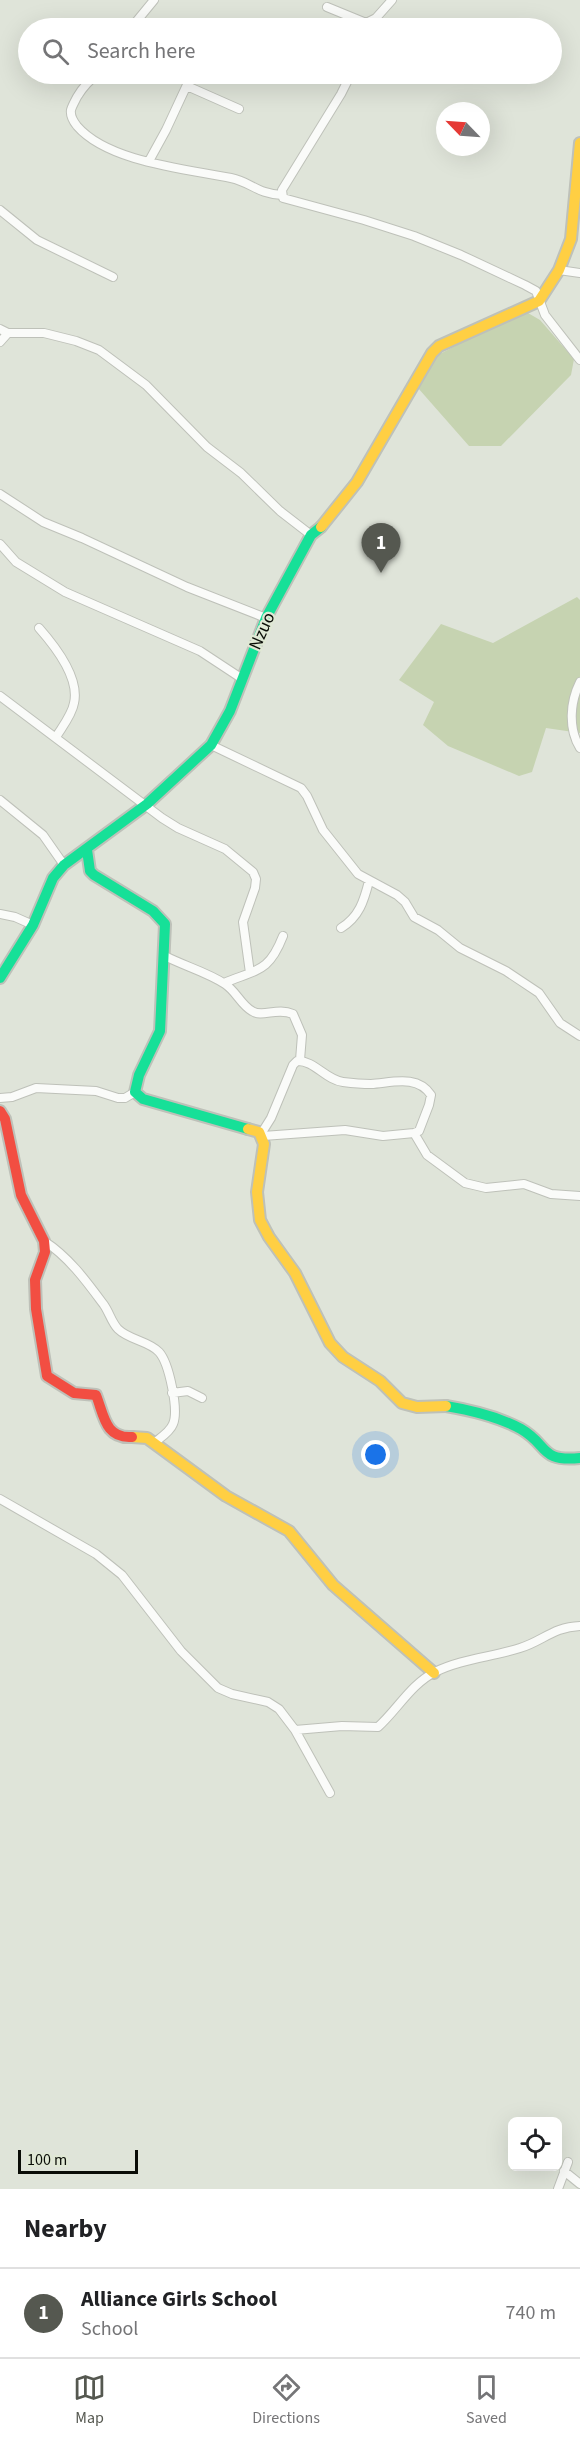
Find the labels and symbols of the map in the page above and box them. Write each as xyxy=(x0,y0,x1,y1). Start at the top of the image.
north arrow xyxy=(436,102,490,156)
pin: 1 xyxy=(362,524,400,573)
street label: Nzuo xyxy=(243,608,281,654)
your location xyxy=(361,1440,390,1469)
scale bar xyxy=(18,2147,138,2174)

